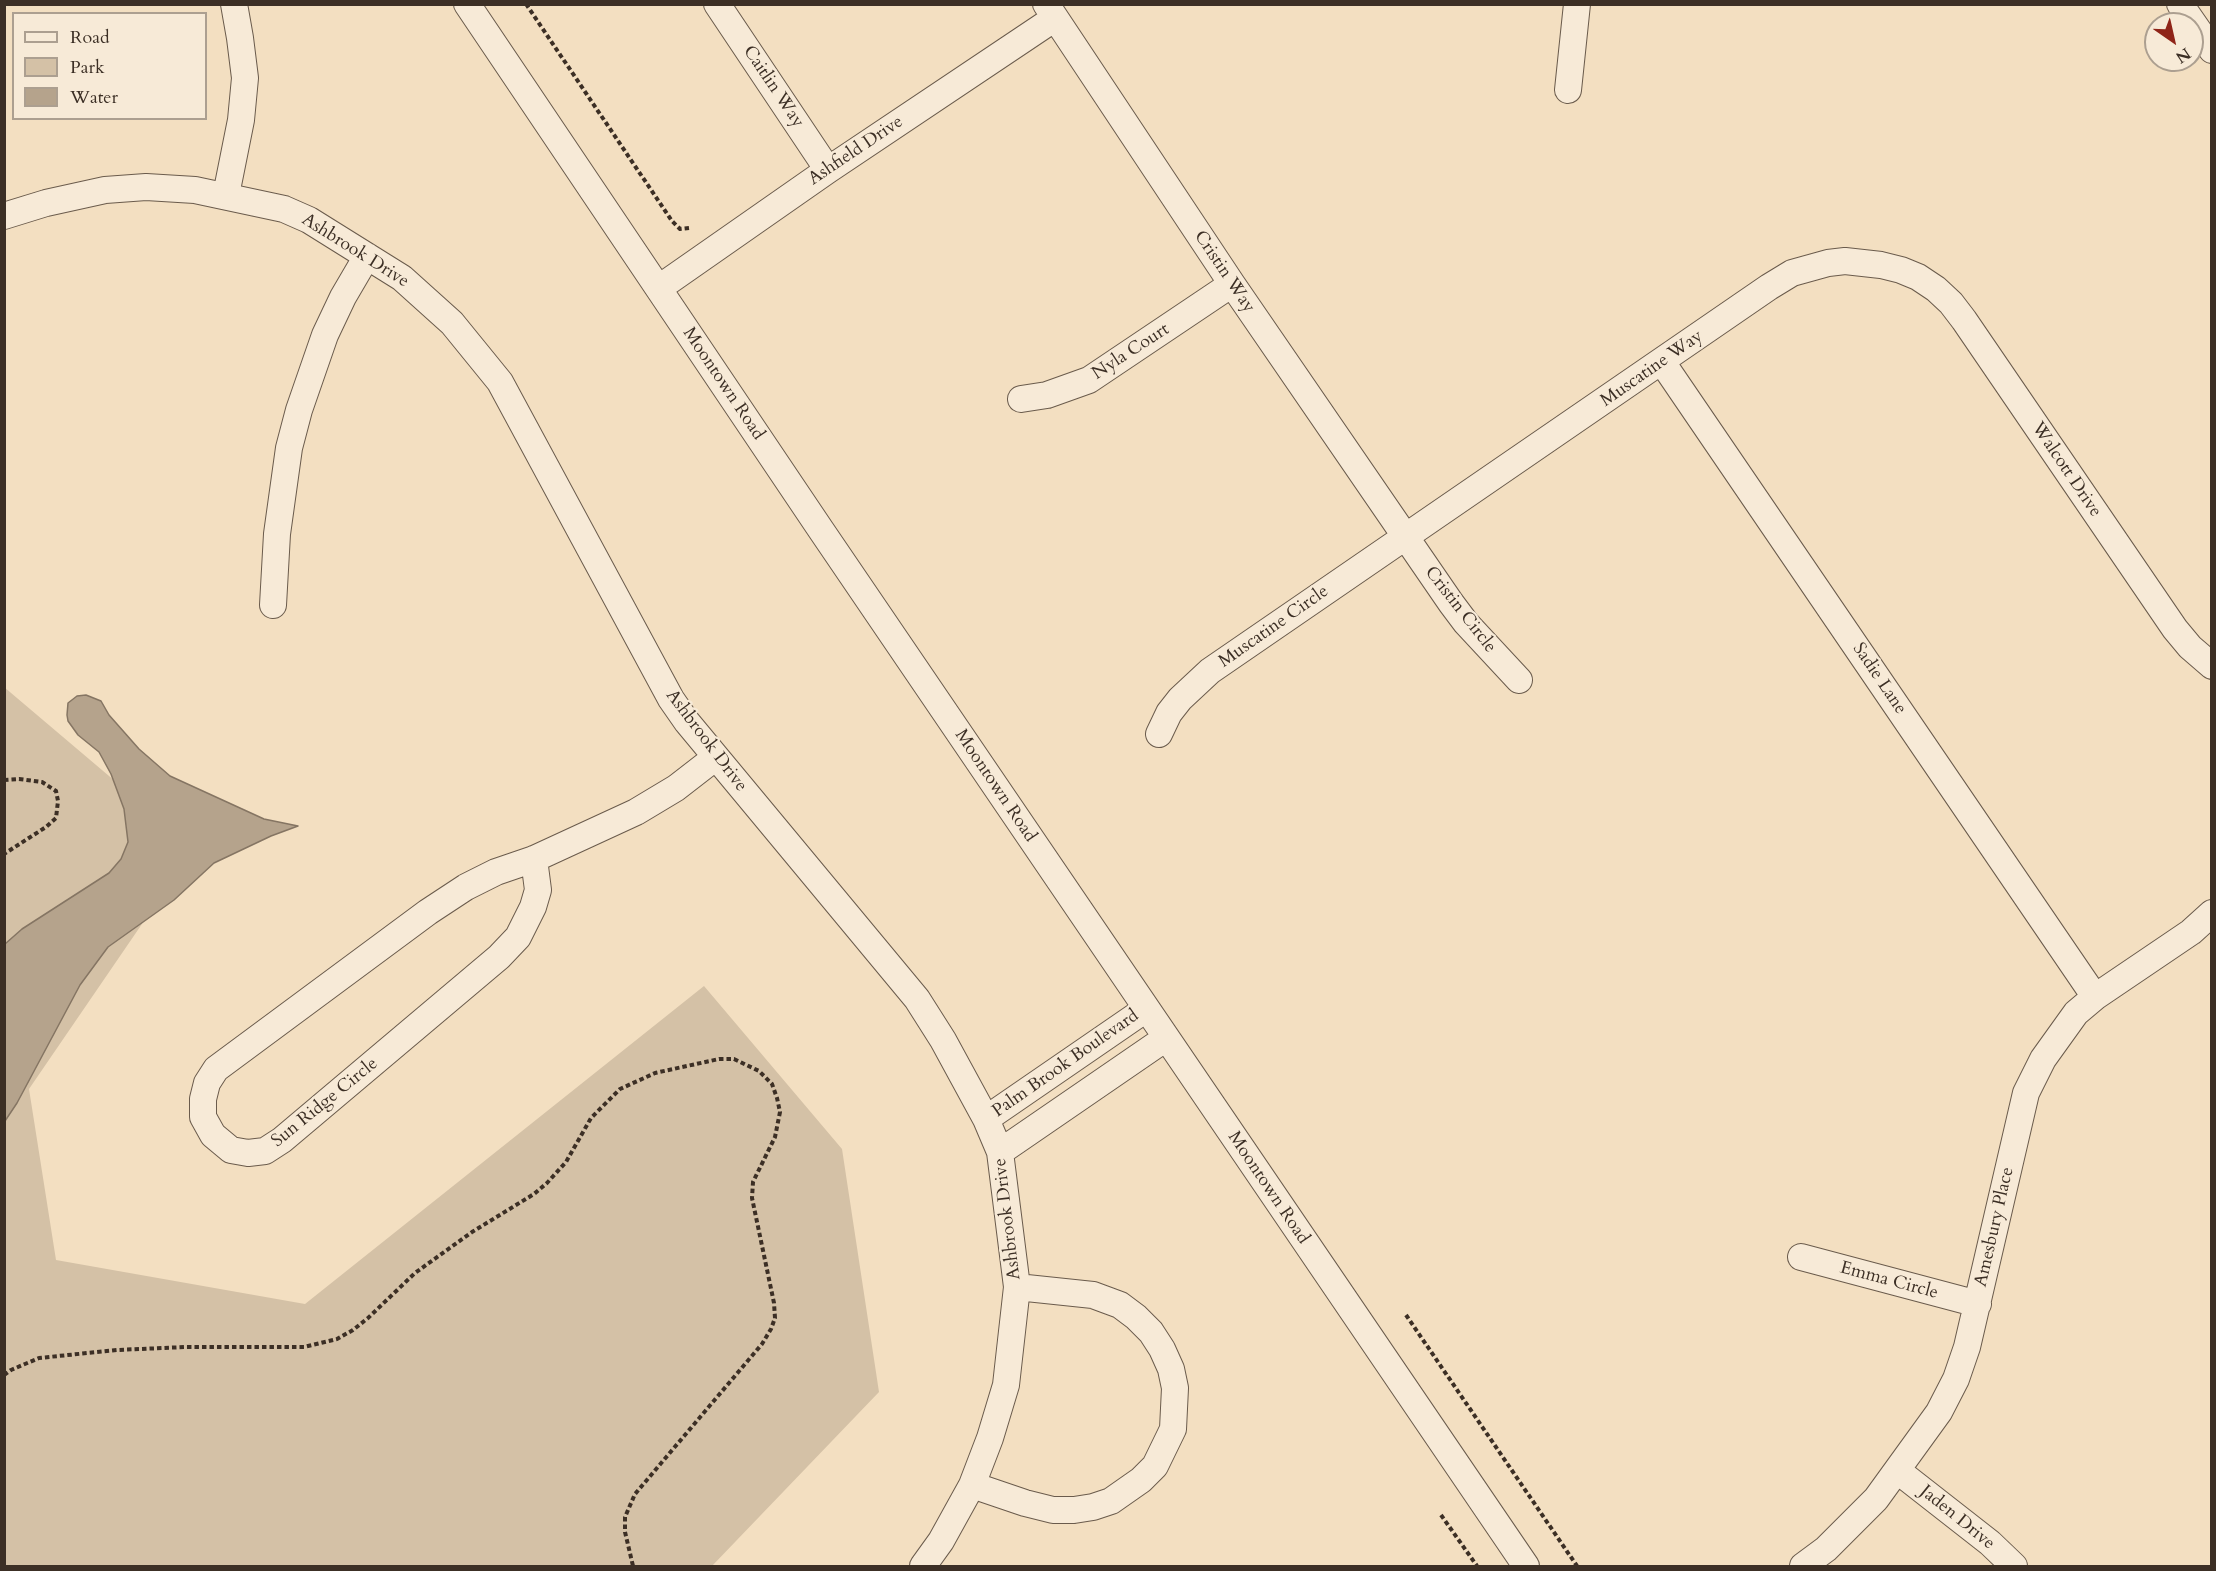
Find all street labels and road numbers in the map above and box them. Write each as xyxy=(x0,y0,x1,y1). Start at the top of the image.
street label: Caitlin Way xyxy=(738,42,808,132)
street label: Ashfield Drive xyxy=(805,111,907,191)
street label: Ashbrook Drive xyxy=(297,209,413,293)
street label: Cristin Way xyxy=(1189,227,1259,317)
street label: Nyla Court xyxy=(1088,319,1174,385)
street label: Moontown Road xyxy=(677,324,769,444)
street label: Muscatine Way xyxy=(1597,326,1707,412)
street label: Walcott Drive xyxy=(2026,418,2106,522)
street label: Cristin Circle xyxy=(1420,563,1500,657)
street label: Muscatine Circle xyxy=(1215,581,1333,673)
street label: Sadie Lane xyxy=(1847,639,1911,719)
street label: Ashbrook Drive xyxy=(661,686,751,796)
street label: Moontown Road xyxy=(949,726,1041,846)
street label: Palm Brook Boulevard xyxy=(989,1005,1143,1123)
street label: Sun Ridge Circle xyxy=(267,1054,383,1152)
street label: Moontown Road xyxy=(1222,1128,1314,1248)
street label: Ashbrook Drive xyxy=(990,1157,1026,1281)
street label: Amesbury Place xyxy=(1971,1165,2019,1289)
street label: Emma Circle xyxy=(1838,1258,1940,1304)
street label: Jaden Drive xyxy=(1915,1481,1999,1555)

